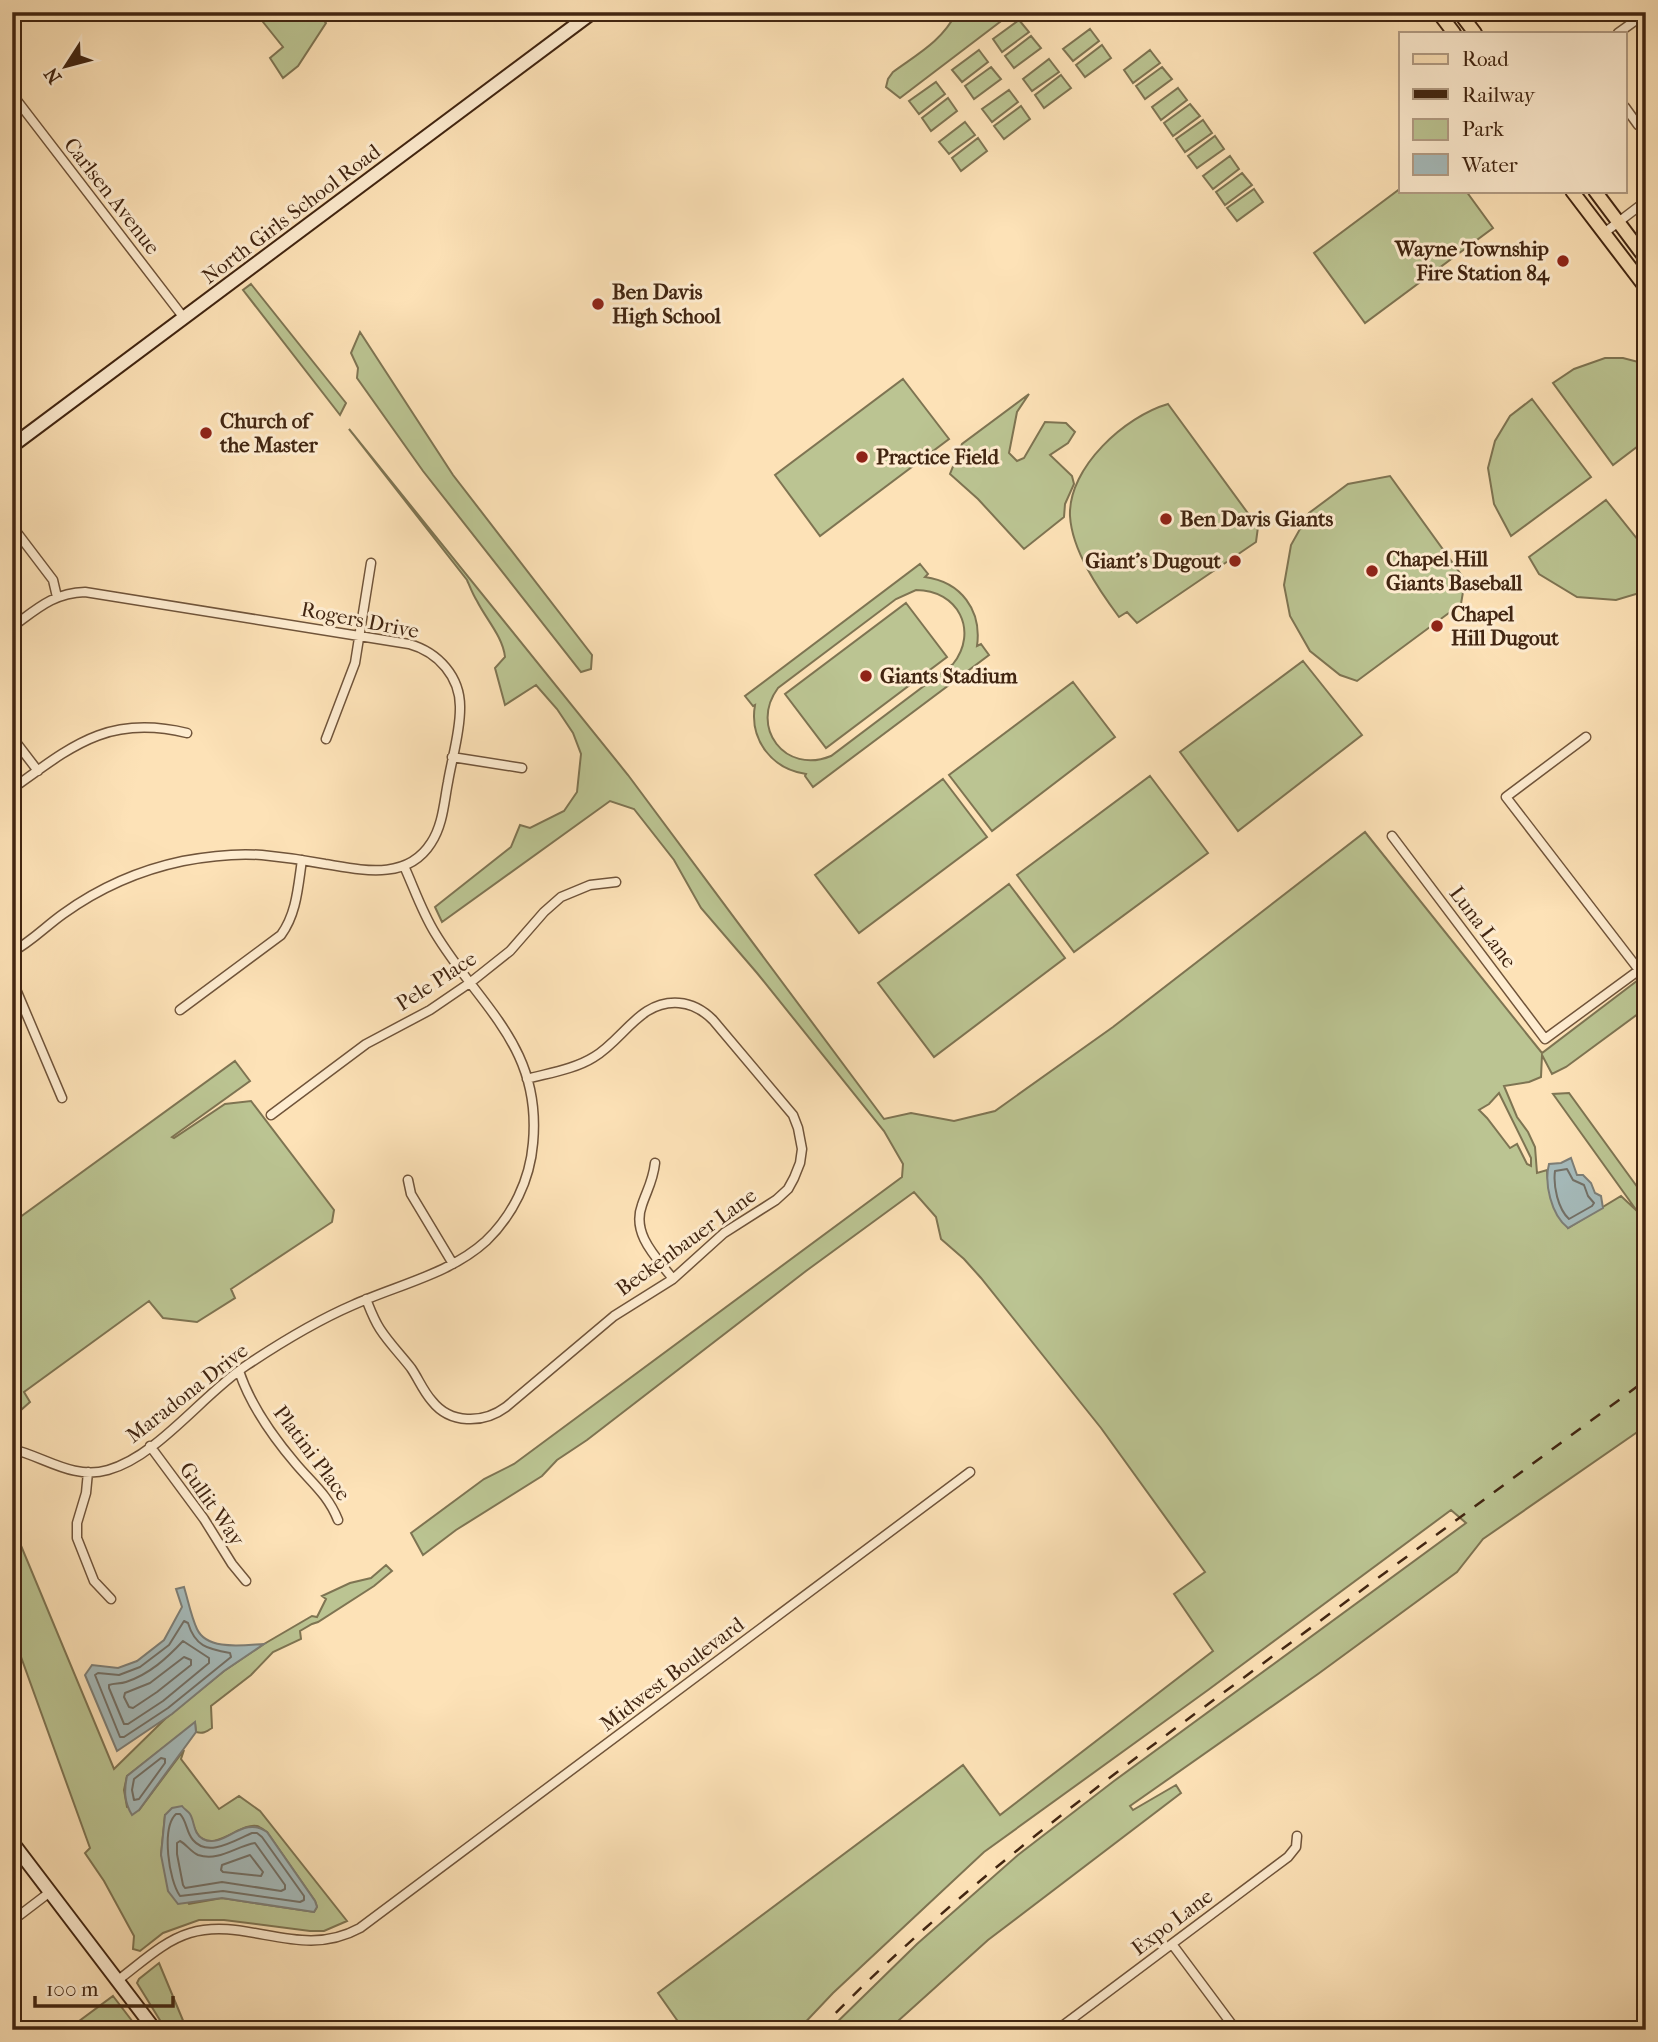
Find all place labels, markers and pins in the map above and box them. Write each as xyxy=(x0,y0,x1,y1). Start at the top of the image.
place label: Wayne Township Fire Station 84 xyxy=(1394,237,1551,286)
marker: Wayne Township Fire Station 84 xyxy=(1555,253,1571,269)
place label: Ben Davis High School xyxy=(612,280,721,328)
marker: Ben Davis High School xyxy=(590,296,606,312)
place label: Church of the Master xyxy=(219,409,319,457)
marker: Church of the Master xyxy=(198,425,214,441)
place label: Practice Field xyxy=(876,445,1000,469)
marker: Practice Field xyxy=(854,449,870,465)
place label: Ben Davis Giants xyxy=(1180,507,1333,531)
marker: Ben Davis Giants xyxy=(1158,511,1174,527)
place label: Chapel Hill Giants Baseball xyxy=(1386,547,1523,595)
place label: Giant's Dugout xyxy=(1085,549,1221,573)
marker: Giant's Dugout xyxy=(1227,553,1243,569)
marker: Chapel Hill Giants Baseball xyxy=(1364,563,1380,579)
place label: Chapel Hill Dugout xyxy=(1451,602,1559,650)
marker: Chapel Hill Dugout xyxy=(1429,618,1445,634)
place label: Giants Stadium xyxy=(880,664,1018,688)
marker: Giants Stadium xyxy=(858,668,874,684)

